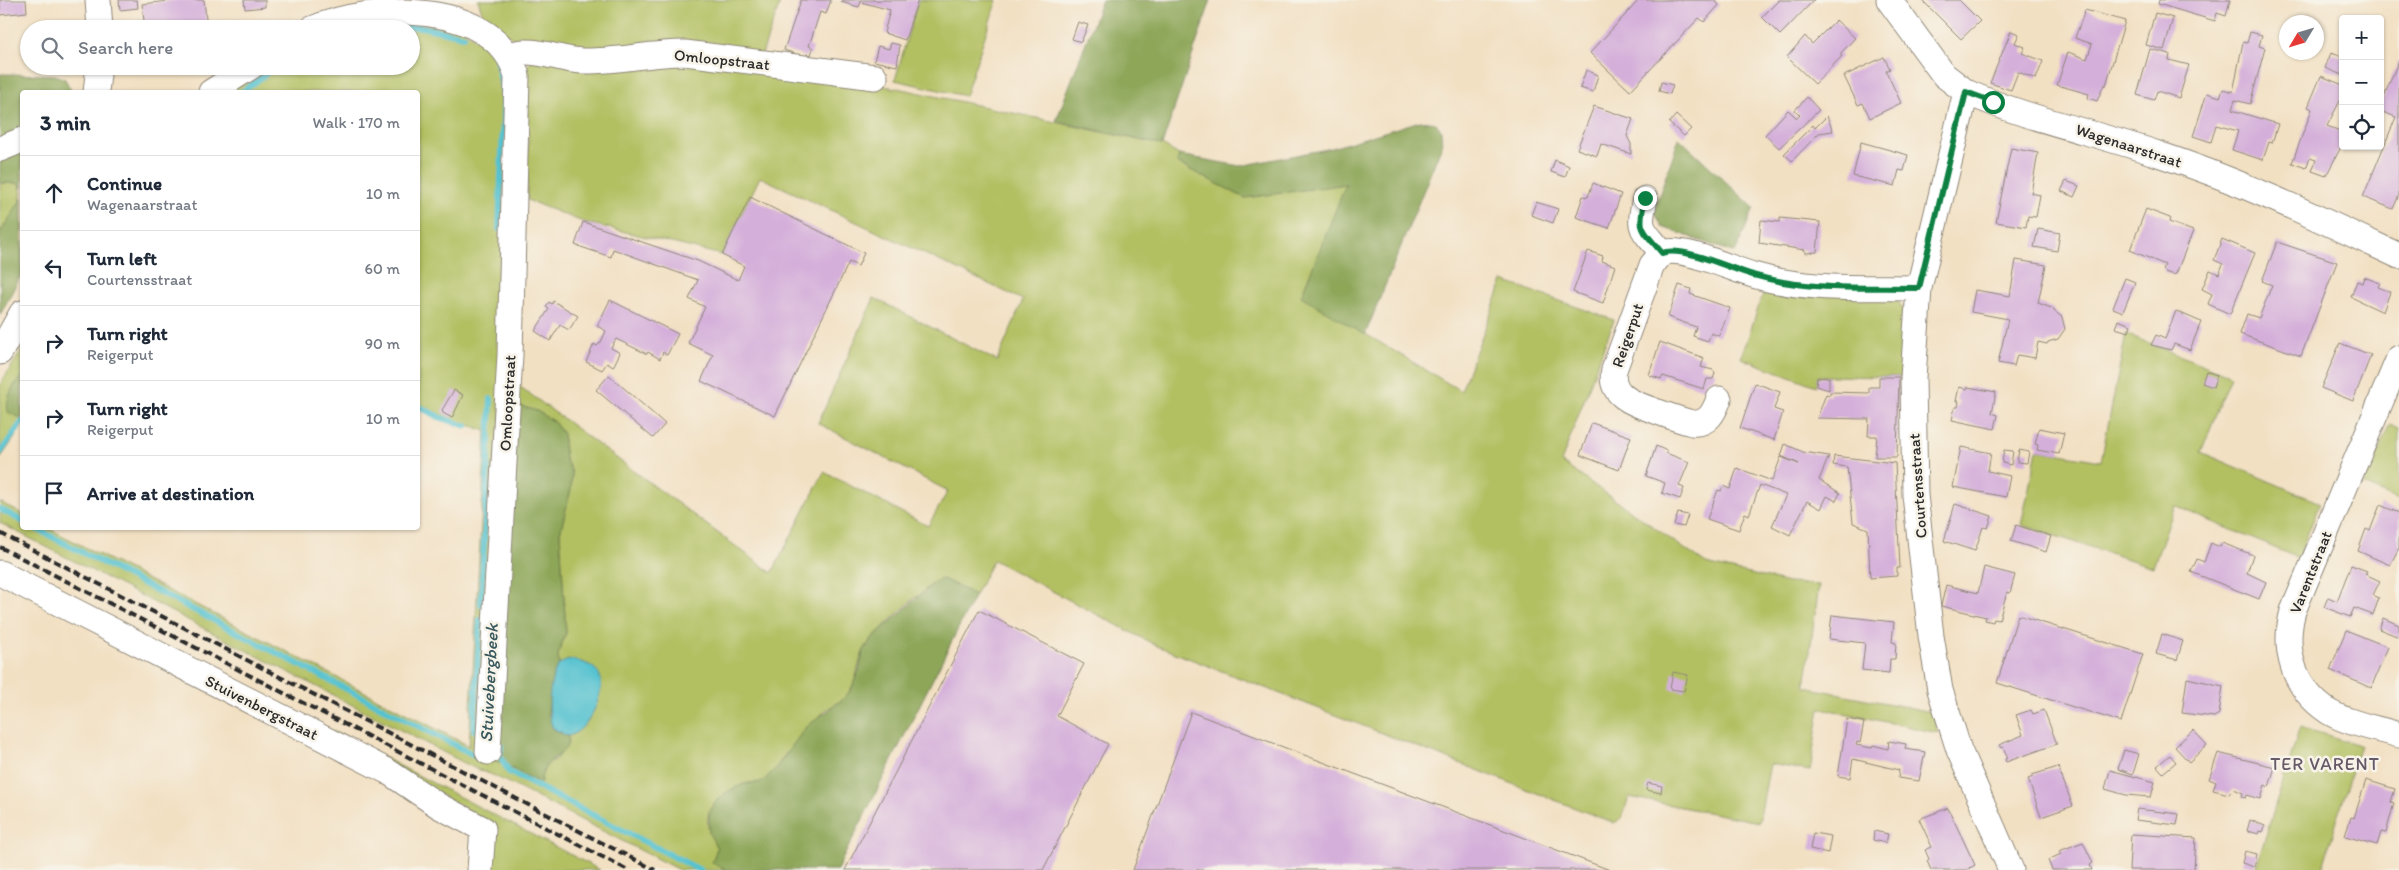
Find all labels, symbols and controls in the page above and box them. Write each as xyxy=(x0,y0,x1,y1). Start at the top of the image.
north arrow xyxy=(2279,15,2324,60)
map controls xyxy=(2339,15,2384,150)
button: + xyxy=(2339,15,2384,60)
search box xyxy=(20,20,420,75)
icon: search xyxy=(38,34,66,62)
text: Search here xyxy=(78,36,173,59)
street label: Omloopstraat xyxy=(673,45,771,74)
button: − xyxy=(2339,60,2384,105)
route start xyxy=(1982,91,2005,114)
button: locate xyxy=(2339,105,2384,150)
text: 3 min xyxy=(40,110,90,135)
text: Walk · 170 m xyxy=(313,113,400,132)
street label: Wagenaarstraat xyxy=(2073,119,2184,172)
text: Continue xyxy=(87,172,162,195)
icon: ahead xyxy=(40,179,68,207)
text: 10 m xyxy=(366,184,400,203)
route end xyxy=(1634,187,1657,210)
text: Wagenaarstraat xyxy=(87,195,197,214)
text: Turn left xyxy=(87,247,157,270)
icon: left xyxy=(40,254,68,282)
text: 60 m xyxy=(365,259,400,278)
text: Courtensstraat xyxy=(87,270,192,289)
street label: Reigerput xyxy=(1608,301,1647,370)
text: Turn right xyxy=(87,322,168,345)
icon: right xyxy=(40,329,68,357)
text: 90 m xyxy=(365,334,400,353)
text: Reigerput xyxy=(87,345,154,364)
street label: Omloopstraat xyxy=(495,354,520,452)
text: Turn right xyxy=(87,397,168,420)
icon: right xyxy=(40,404,68,432)
text: 10 m xyxy=(366,409,400,428)
text: Reigerput xyxy=(87,420,154,439)
street label: Courtensstraat xyxy=(1904,433,1931,539)
icon: arrive xyxy=(40,479,68,507)
text: Arrive at destination xyxy=(87,482,254,505)
street label: Varentstraat xyxy=(2285,528,2336,616)
water label: Stuivebergbeek xyxy=(475,621,503,743)
street label: Stuivenbergstraat xyxy=(202,671,321,744)
district label: TER VARENT xyxy=(2270,753,2380,775)

